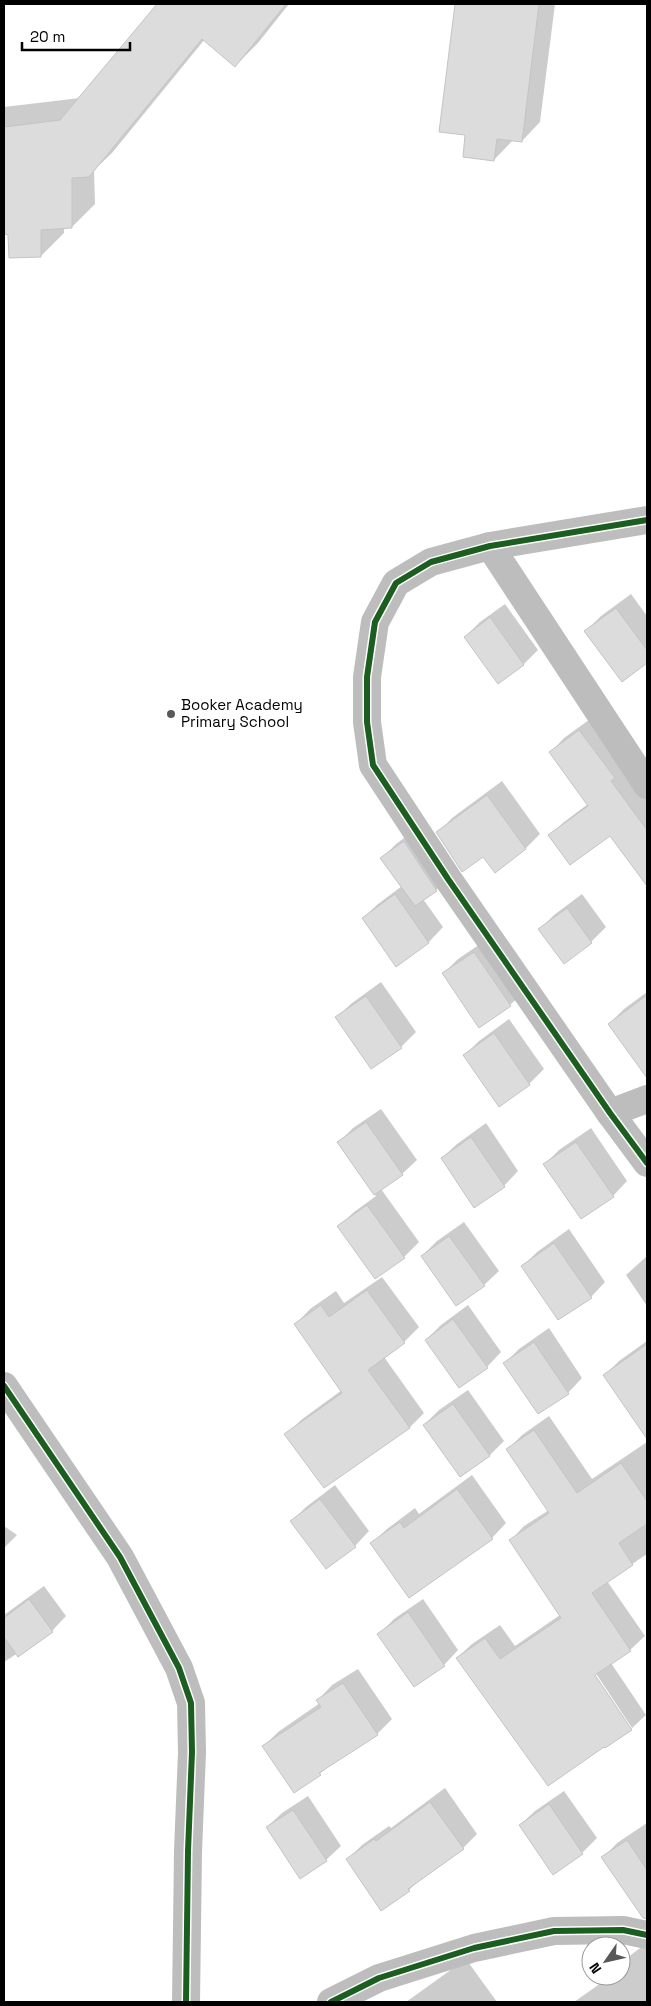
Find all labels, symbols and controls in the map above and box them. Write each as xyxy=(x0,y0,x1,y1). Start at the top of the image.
scale bar xyxy=(22,20,130,52)
text: 20 m xyxy=(30,27,65,46)
place label: Booker Academy Primary School xyxy=(181,695,303,731)
marker: Booker Academy Primary School xyxy=(165,708,177,720)
north arrow xyxy=(581,1936,631,1986)
text: N xyxy=(585,1959,605,1977)

